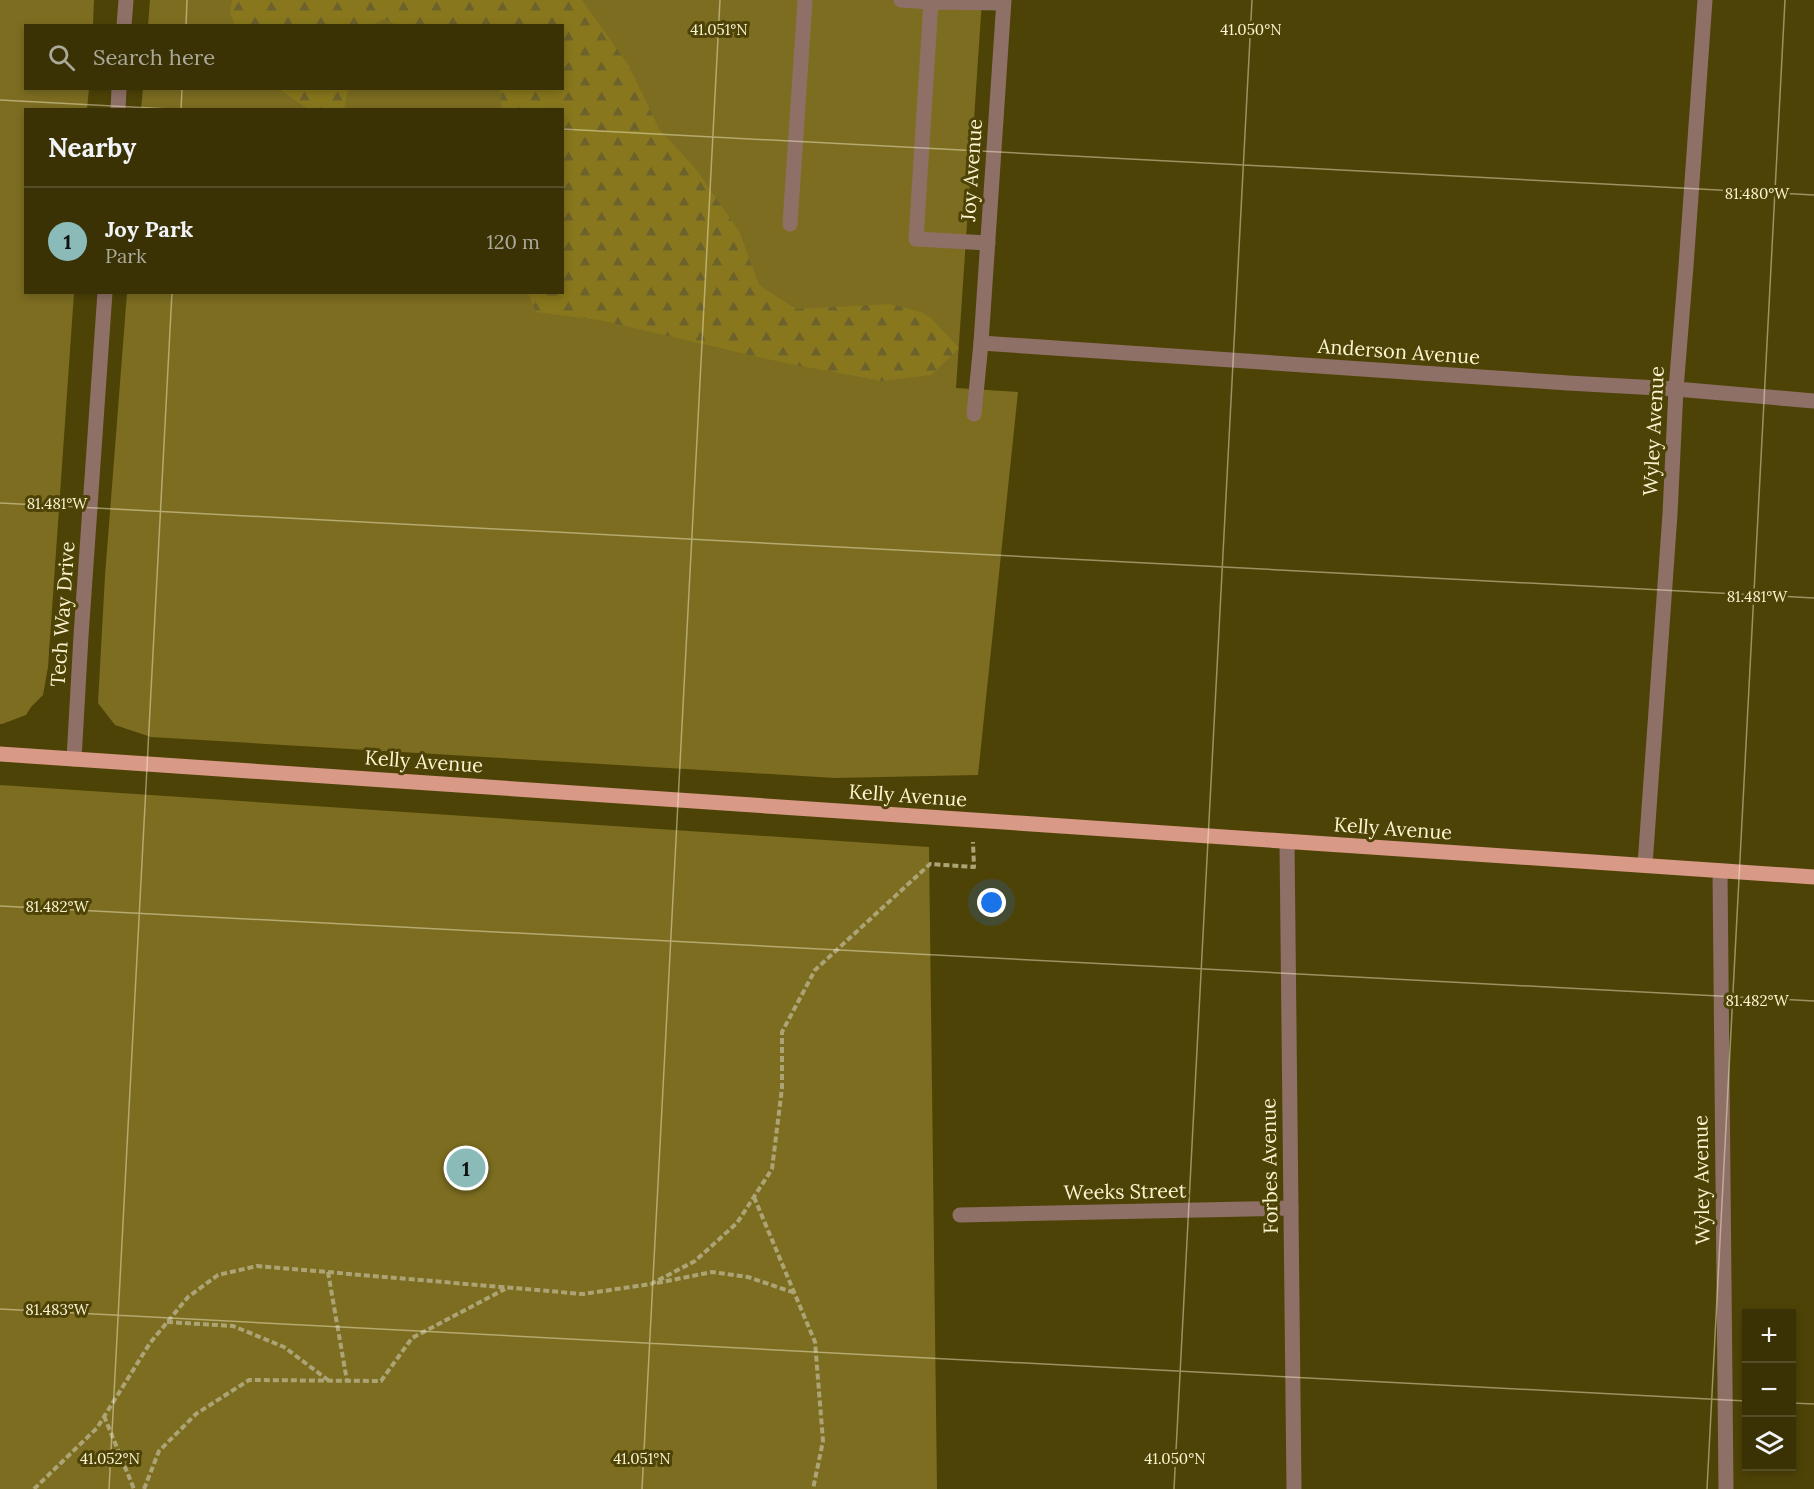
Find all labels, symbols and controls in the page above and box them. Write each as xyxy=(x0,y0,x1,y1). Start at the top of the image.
text: 41.051°N xyxy=(690,20,748,39)
text: 41.050°N xyxy=(1220,20,1282,39)
search box xyxy=(24,24,564,90)
icon: search xyxy=(45,41,78,74)
text: Search here xyxy=(93,43,215,71)
street label: Joy Avenue xyxy=(955,118,987,223)
text: Nearby xyxy=(48,131,136,164)
text: 81.480°W xyxy=(1725,184,1790,203)
text: Joy Park xyxy=(105,215,193,243)
text: 1 xyxy=(63,229,72,254)
text: 120 m xyxy=(486,229,540,254)
text: Park xyxy=(105,243,147,268)
street label: Anderson Avenue xyxy=(1316,333,1481,369)
street label: Wyley Avenue xyxy=(1637,365,1669,497)
text: 81.481°W xyxy=(27,494,88,513)
street label: Tech Way Drive xyxy=(44,540,80,687)
text: 81.481°W xyxy=(1727,587,1788,606)
street label: Kelly Avenue xyxy=(364,744,484,778)
street label: Kelly Avenue xyxy=(848,778,968,812)
street label: Kelly Avenue xyxy=(1333,811,1453,845)
your location xyxy=(977,888,1006,917)
text: 81.482°W xyxy=(25,897,90,916)
text: 81.482°W xyxy=(1725,991,1790,1010)
street label: Forbes Avenue xyxy=(1255,1098,1283,1234)
street label: Wyley Avenue xyxy=(1687,1115,1715,1245)
pin: 1 xyxy=(446,1146,486,1190)
street label: Weeks Street xyxy=(1063,1177,1187,1205)
text: 81.483°W xyxy=(25,1300,90,1319)
map controls xyxy=(1742,1309,1796,1471)
button: + xyxy=(1742,1309,1796,1363)
button: − xyxy=(1742,1363,1796,1417)
button: layers xyxy=(1742,1417,1796,1471)
text: 41.052°N xyxy=(80,1449,140,1468)
text: 41.051°N xyxy=(613,1449,671,1468)
text: 41.050°N xyxy=(1144,1449,1206,1468)

